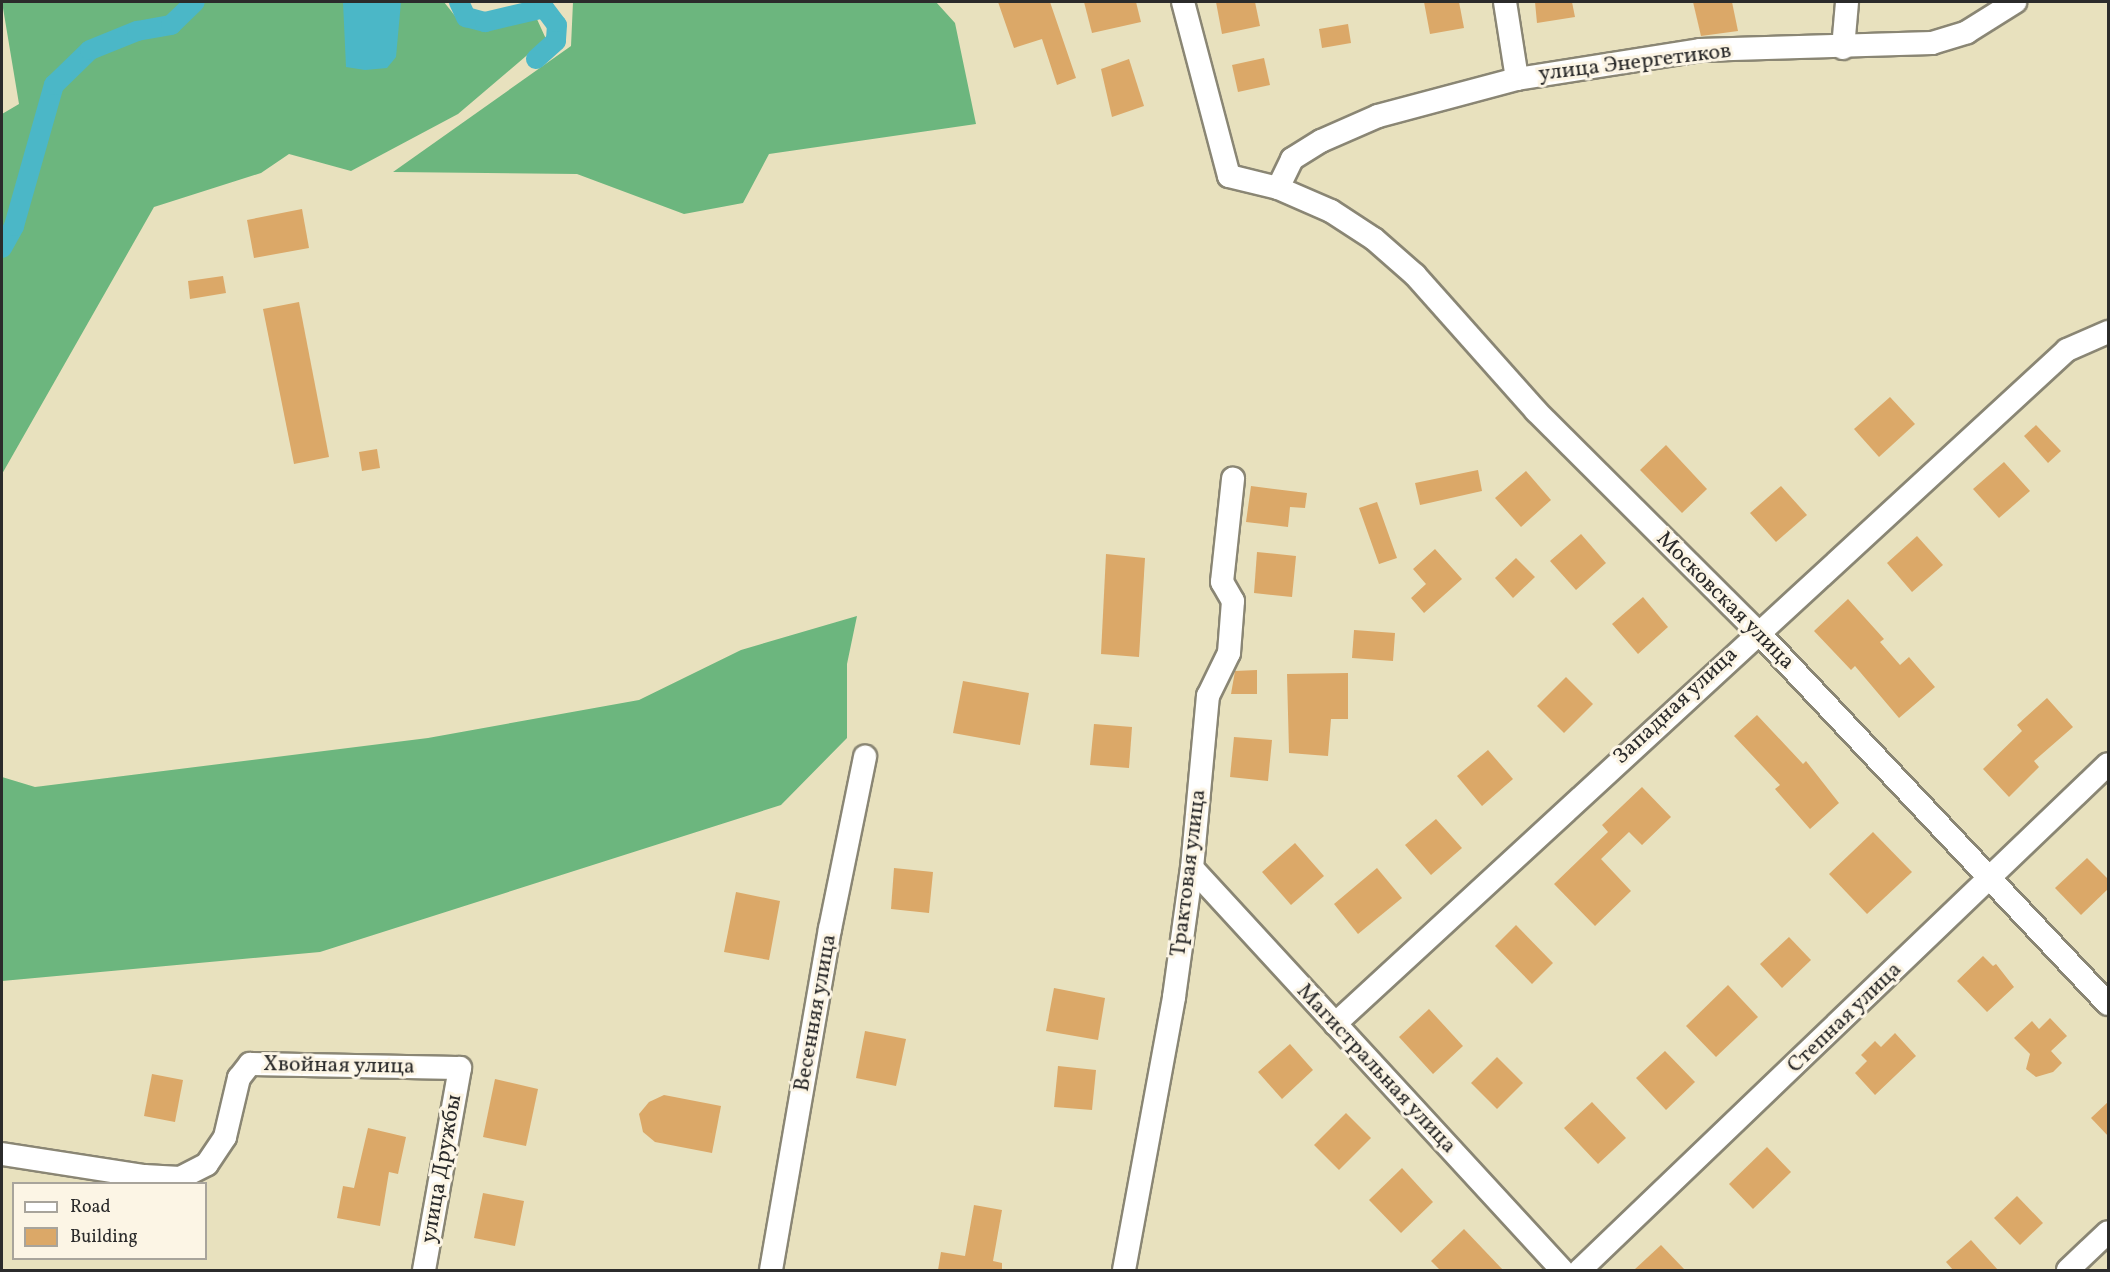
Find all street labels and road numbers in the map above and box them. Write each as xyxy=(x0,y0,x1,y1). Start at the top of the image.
street label: улица Энергетиков xyxy=(1537,38,1733,88)
street label: Московская улица xyxy=(1650,526,1800,676)
street label: Западная улица xyxy=(1608,641,1744,771)
street label: Трактовая улица xyxy=(1166,787,1212,959)
street label: Весенняя улица xyxy=(789,932,843,1094)
street label: Степная улица xyxy=(1782,957,1908,1079)
street label: Магистральная улица xyxy=(1290,978,1462,1160)
street label: Хвойная улица xyxy=(263,1051,415,1081)
street label: улица Дружбы xyxy=(416,1093,468,1245)

